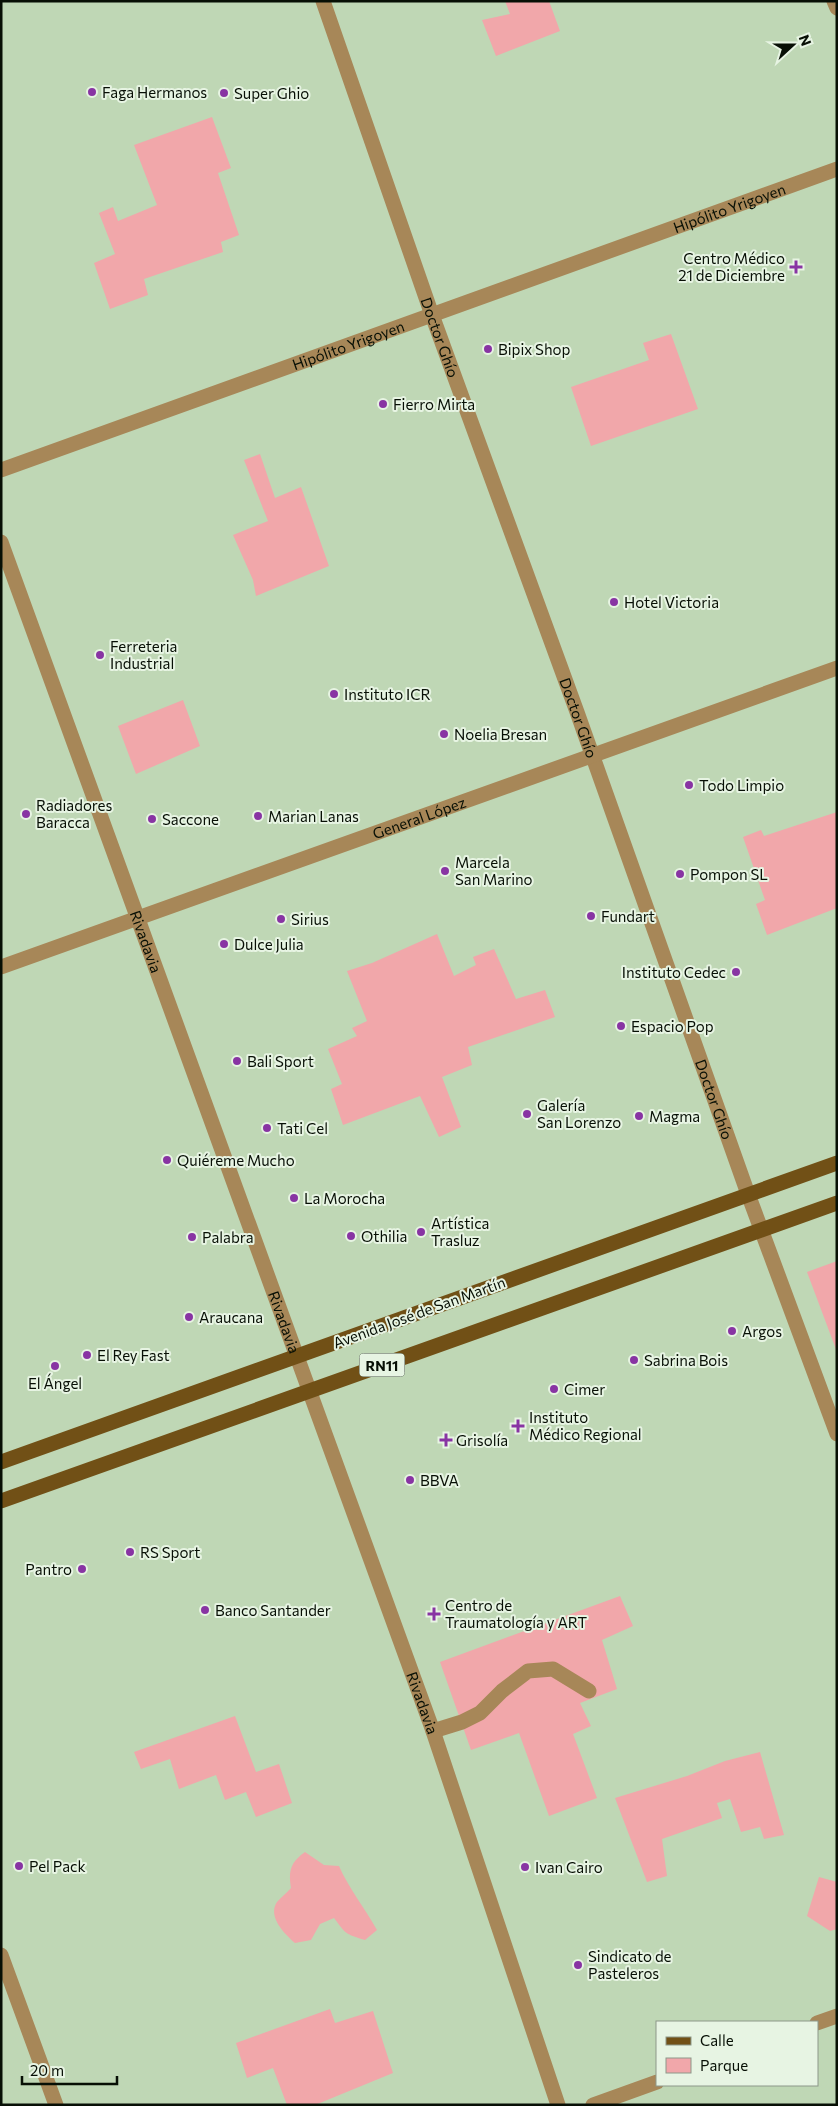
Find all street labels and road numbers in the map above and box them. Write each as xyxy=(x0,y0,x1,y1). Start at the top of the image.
street label: Hipólito Yrigoyen xyxy=(671,179,788,236)
street label: Doctor Ghío xyxy=(418,295,463,380)
street label: Hipólito Yrigoyen xyxy=(290,317,407,373)
street label: Doctor Ghío xyxy=(556,675,601,760)
street label: General López xyxy=(370,793,468,842)
street label: Rivadavia xyxy=(127,908,166,975)
street label: Doctor Ghío xyxy=(692,1057,737,1142)
street label: Avenida José de San Martín xyxy=(330,1272,508,1352)
street label: Rivadavia xyxy=(265,1288,304,1356)
road number: RN11 xyxy=(360,1354,404,1376)
street label: Rivadavia xyxy=(403,1669,442,1736)

